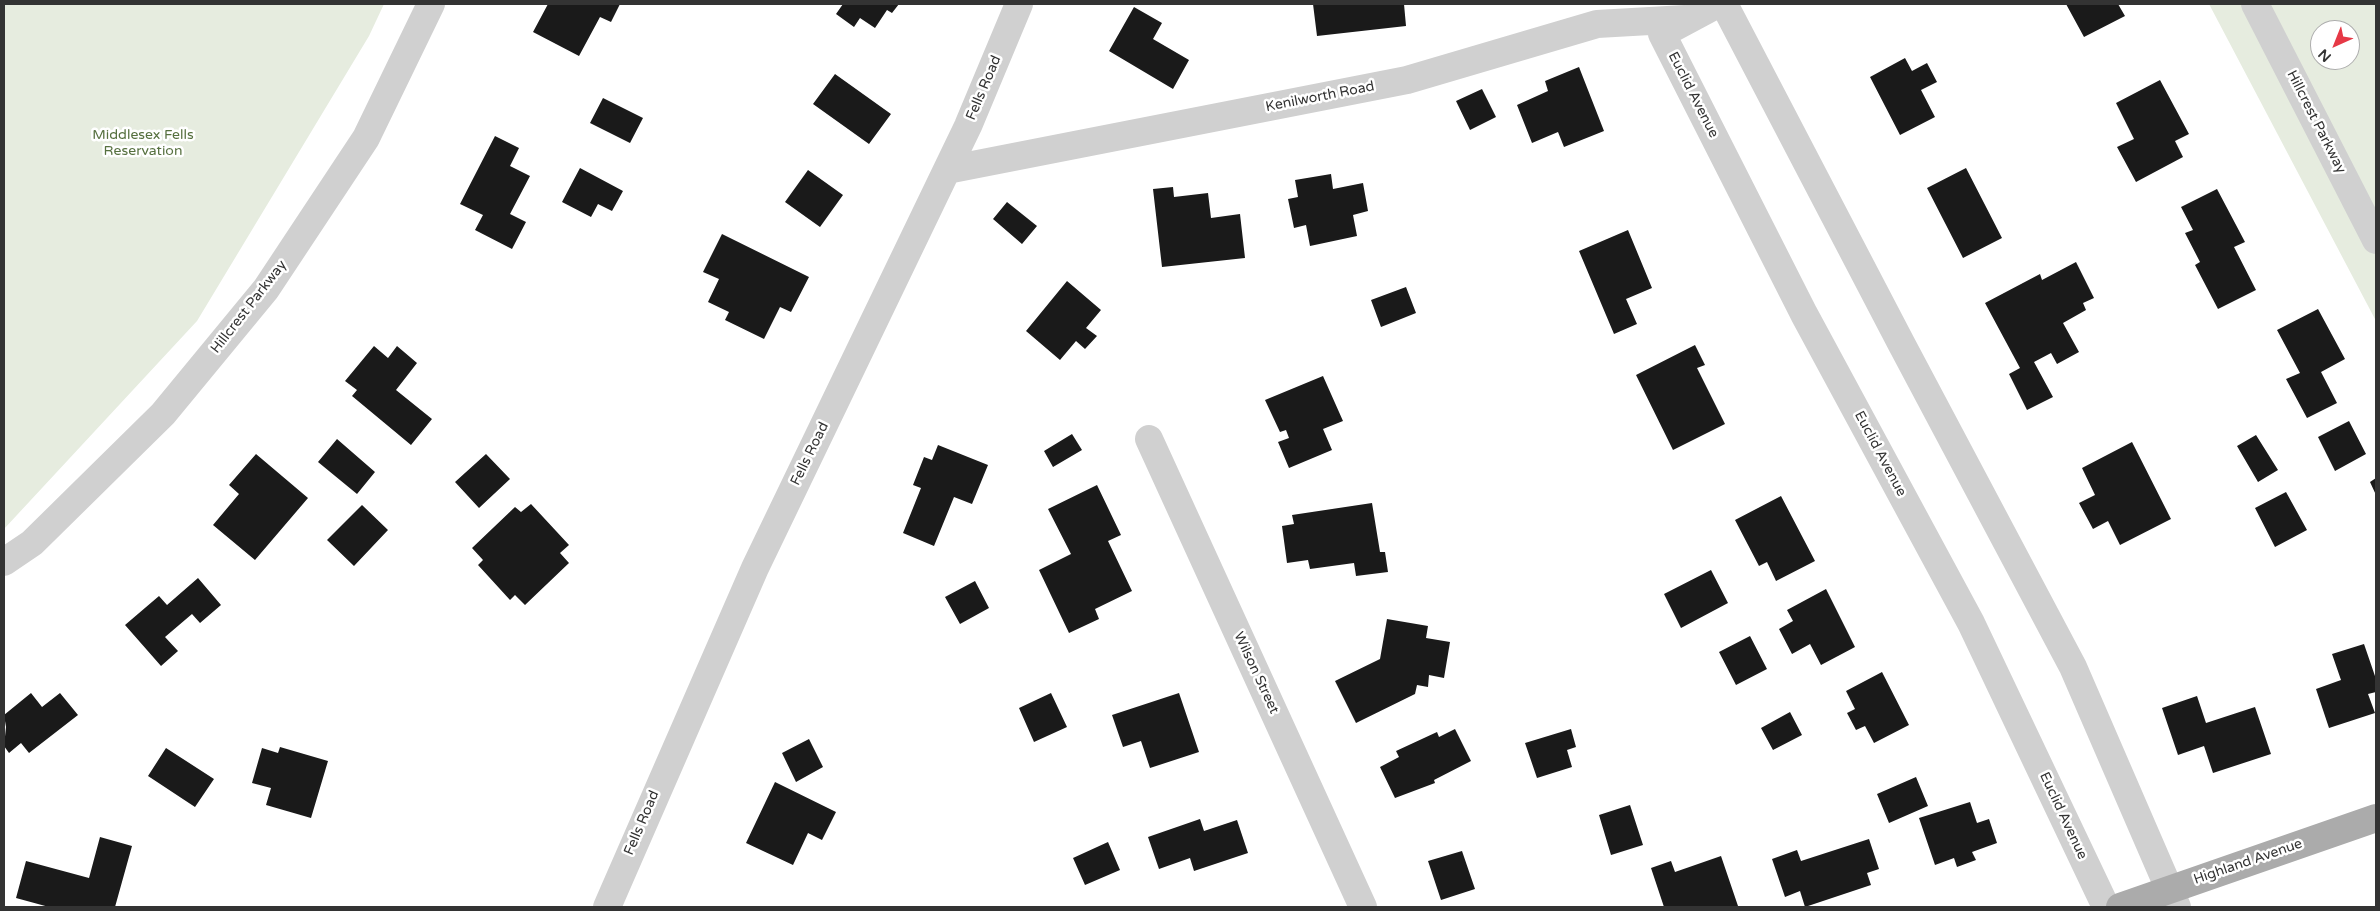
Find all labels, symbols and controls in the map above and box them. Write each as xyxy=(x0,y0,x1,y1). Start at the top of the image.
north arrow xyxy=(2310,20,2360,70)
text: N xyxy=(2315,45,2335,65)
street label: Euclid Avenue xyxy=(1664,49,1722,141)
street label: Fells Road xyxy=(963,53,1005,123)
street label: Hillcrest Parkway xyxy=(2283,68,2349,176)
street label: Kenilworth Road xyxy=(1264,78,1376,116)
park label: Middlesex Fells Reservation xyxy=(92,127,194,160)
street label: Hillcrest Parkway xyxy=(208,257,290,357)
street label: Euclid Avenue xyxy=(1850,408,1910,500)
street label: Fells Road xyxy=(787,420,833,488)
street label: Wilson Street xyxy=(1230,629,1282,717)
street label: Euclid Avenue xyxy=(2035,770,2091,862)
street label: Fells Road xyxy=(621,788,663,858)
street label: Highland Avenue xyxy=(2191,836,2305,888)

